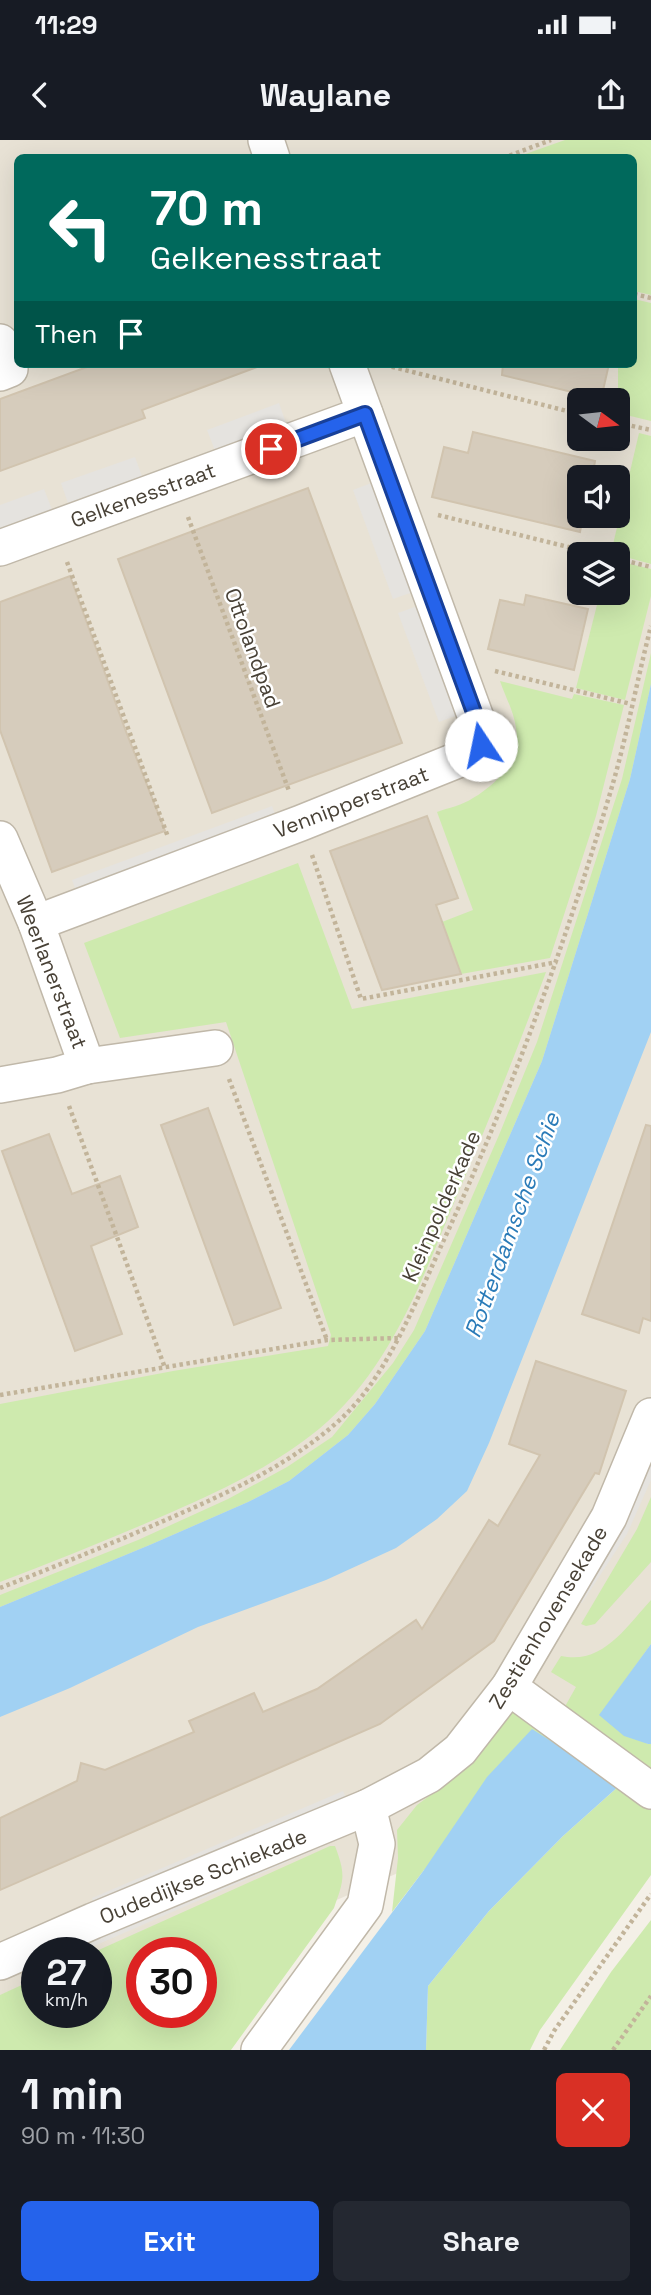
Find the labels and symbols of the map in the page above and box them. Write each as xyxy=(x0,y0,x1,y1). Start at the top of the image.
north arrow xyxy=(567,388,630,452)
pin xyxy=(241,419,301,479)
street label: Gelkenesstraat xyxy=(67,456,219,534)
street label: Ottolandpad xyxy=(219,584,287,712)
position arrow xyxy=(444,708,518,782)
street label: Vennipperstraat xyxy=(270,760,432,844)
street label: Weerlanerstraat xyxy=(10,891,94,1053)
water label: Rotterdamsche Schie xyxy=(457,1107,567,1342)
street label: Kleinpolderkade xyxy=(396,1126,486,1286)
street label: Zestienhovensekade xyxy=(483,1520,613,1714)
street label: Oudedijkse Schiekade xyxy=(95,1822,311,1930)
speed limit sign: 30 xyxy=(126,1937,217,2028)

